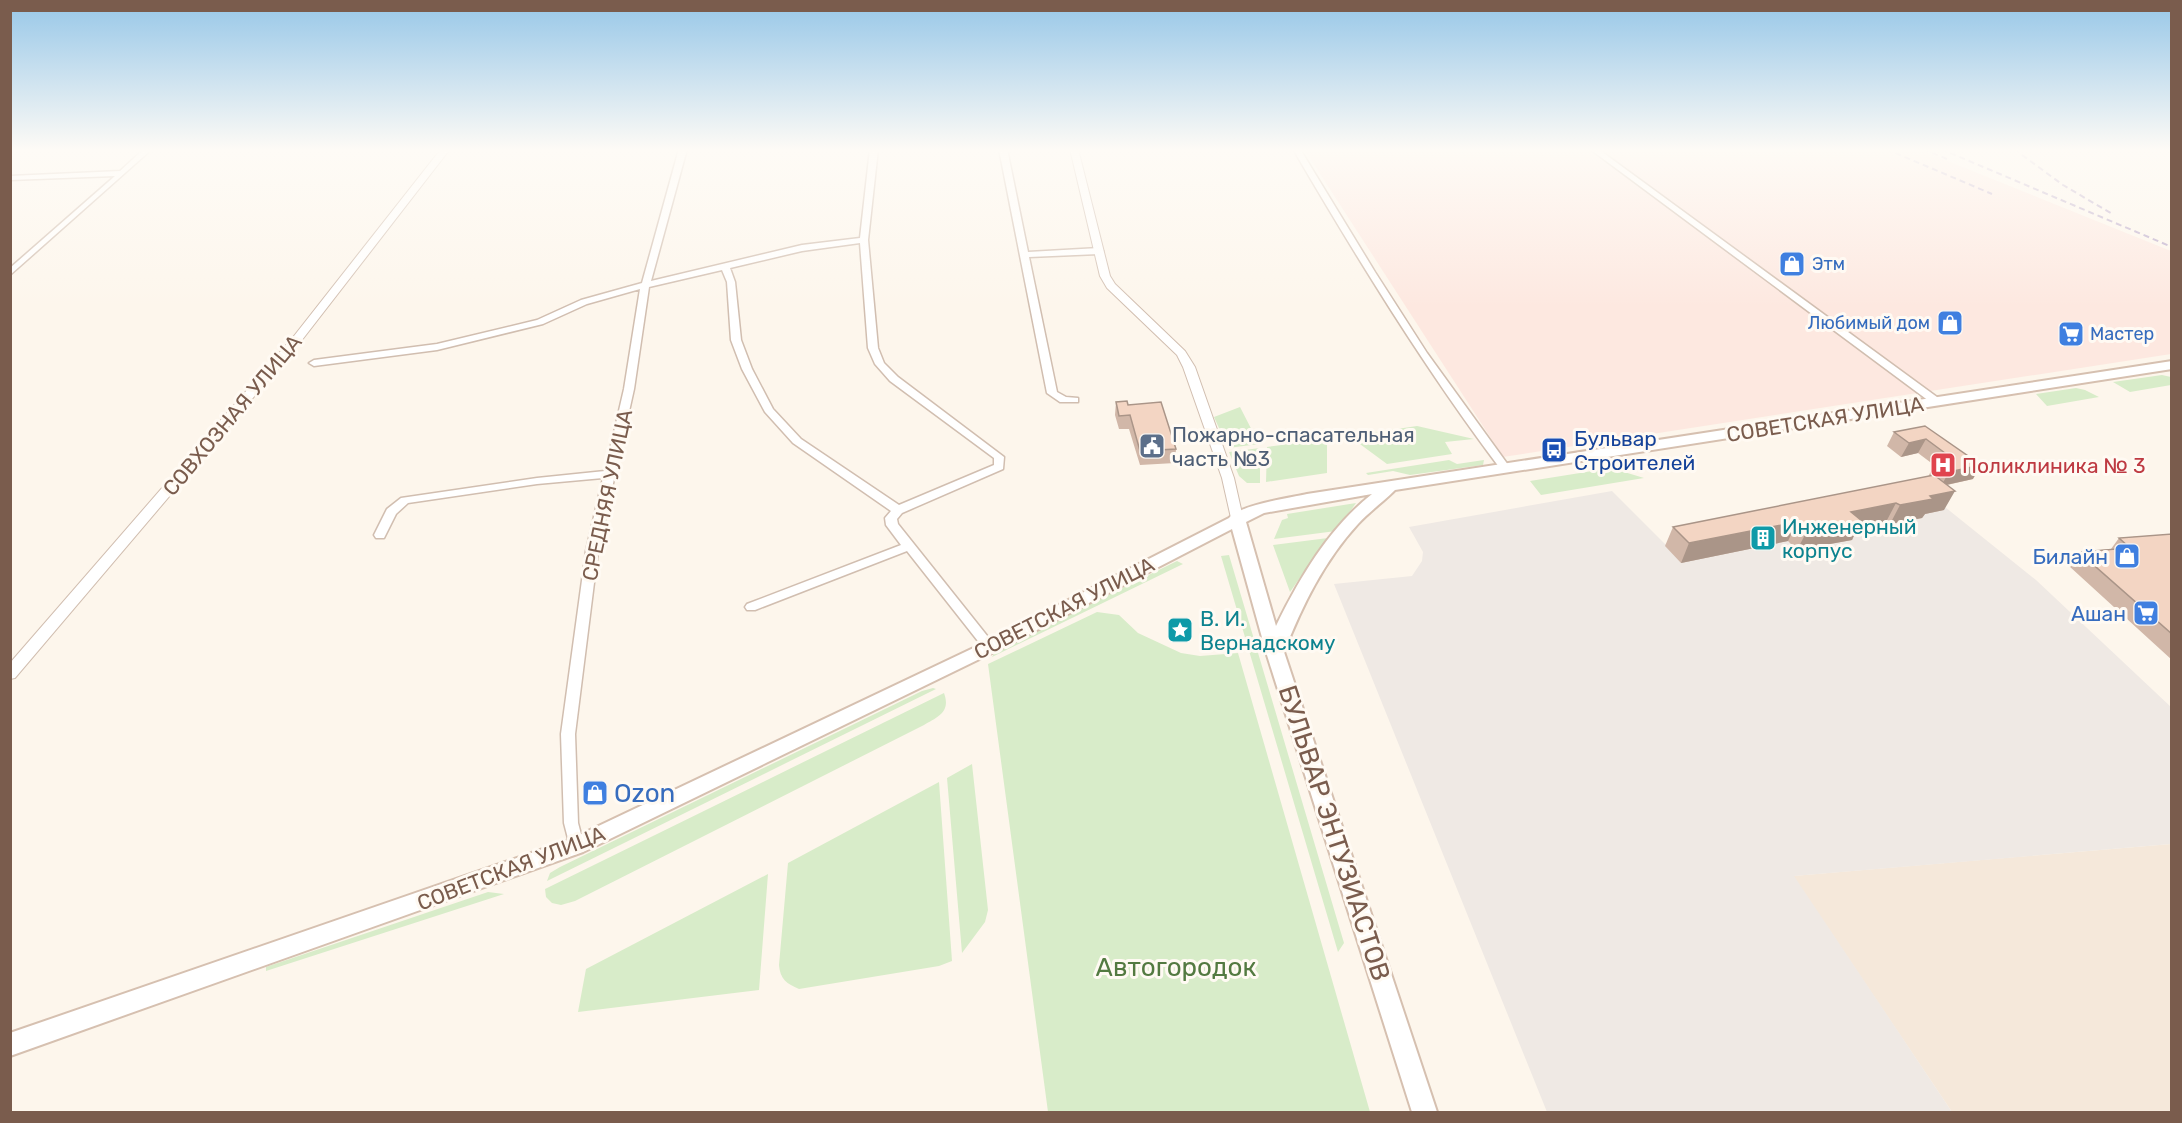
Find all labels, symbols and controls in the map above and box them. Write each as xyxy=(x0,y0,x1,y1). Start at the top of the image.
shop icon: Этм xyxy=(1777,249,1807,279)
place label: Этм xyxy=(1812,253,1845,275)
shop icon: Любимый дом xyxy=(1935,308,1965,338)
place label: Любимый дом xyxy=(1808,312,1930,334)
supermarket icon: Мастер xyxy=(2056,319,2086,349)
place label: Мастер xyxy=(2090,323,2154,345)
street label: СОВХОЗНАЯ УЛИЦА xyxy=(157,329,307,501)
street label: СОВЕТСКАЯ УЛИЦА xyxy=(1725,391,1925,447)
street label: СРЕДНЯЯ УЛИЦА xyxy=(577,407,637,583)
place label: Пожарно-спасательная часть №3 xyxy=(1172,422,1415,471)
place label: Бульвар Строителей xyxy=(1574,426,1695,475)
public building icon: Пожарно-спасательная часть №3 xyxy=(1137,431,1167,461)
bus stop icon: Бульвар Строителей xyxy=(1539,435,1569,465)
hospital icon: Поликлиника № 3 xyxy=(1928,450,1958,480)
place label: Поликлиника № 3 xyxy=(1962,453,2146,478)
place label: Инженерный корпус xyxy=(1782,514,1916,563)
building icon: Инженерный корпус xyxy=(1748,523,1778,553)
shop icon: Билайн xyxy=(2112,541,2142,571)
place label: Билайн xyxy=(2032,544,2108,569)
street label: СОВЕТСКАЯ УЛИЦА xyxy=(970,552,1158,664)
supermarket icon: Ашан xyxy=(2131,598,2161,628)
place label: Ашан xyxy=(2071,601,2126,626)
place label: В. И. Вернадскому xyxy=(1200,606,1336,655)
place icon: В. И. Вернадскому xyxy=(1165,615,1195,645)
street label: БУЛЬВАР ЭНТУЗИАСТОВ xyxy=(1272,681,1396,985)
shop icon: Ozon xyxy=(580,778,610,808)
place label: Ozon xyxy=(614,778,675,809)
street label: СОВЕТСКАЯ УЛИЦА xyxy=(414,821,608,915)
park label: Автогородок xyxy=(1096,952,1257,983)

